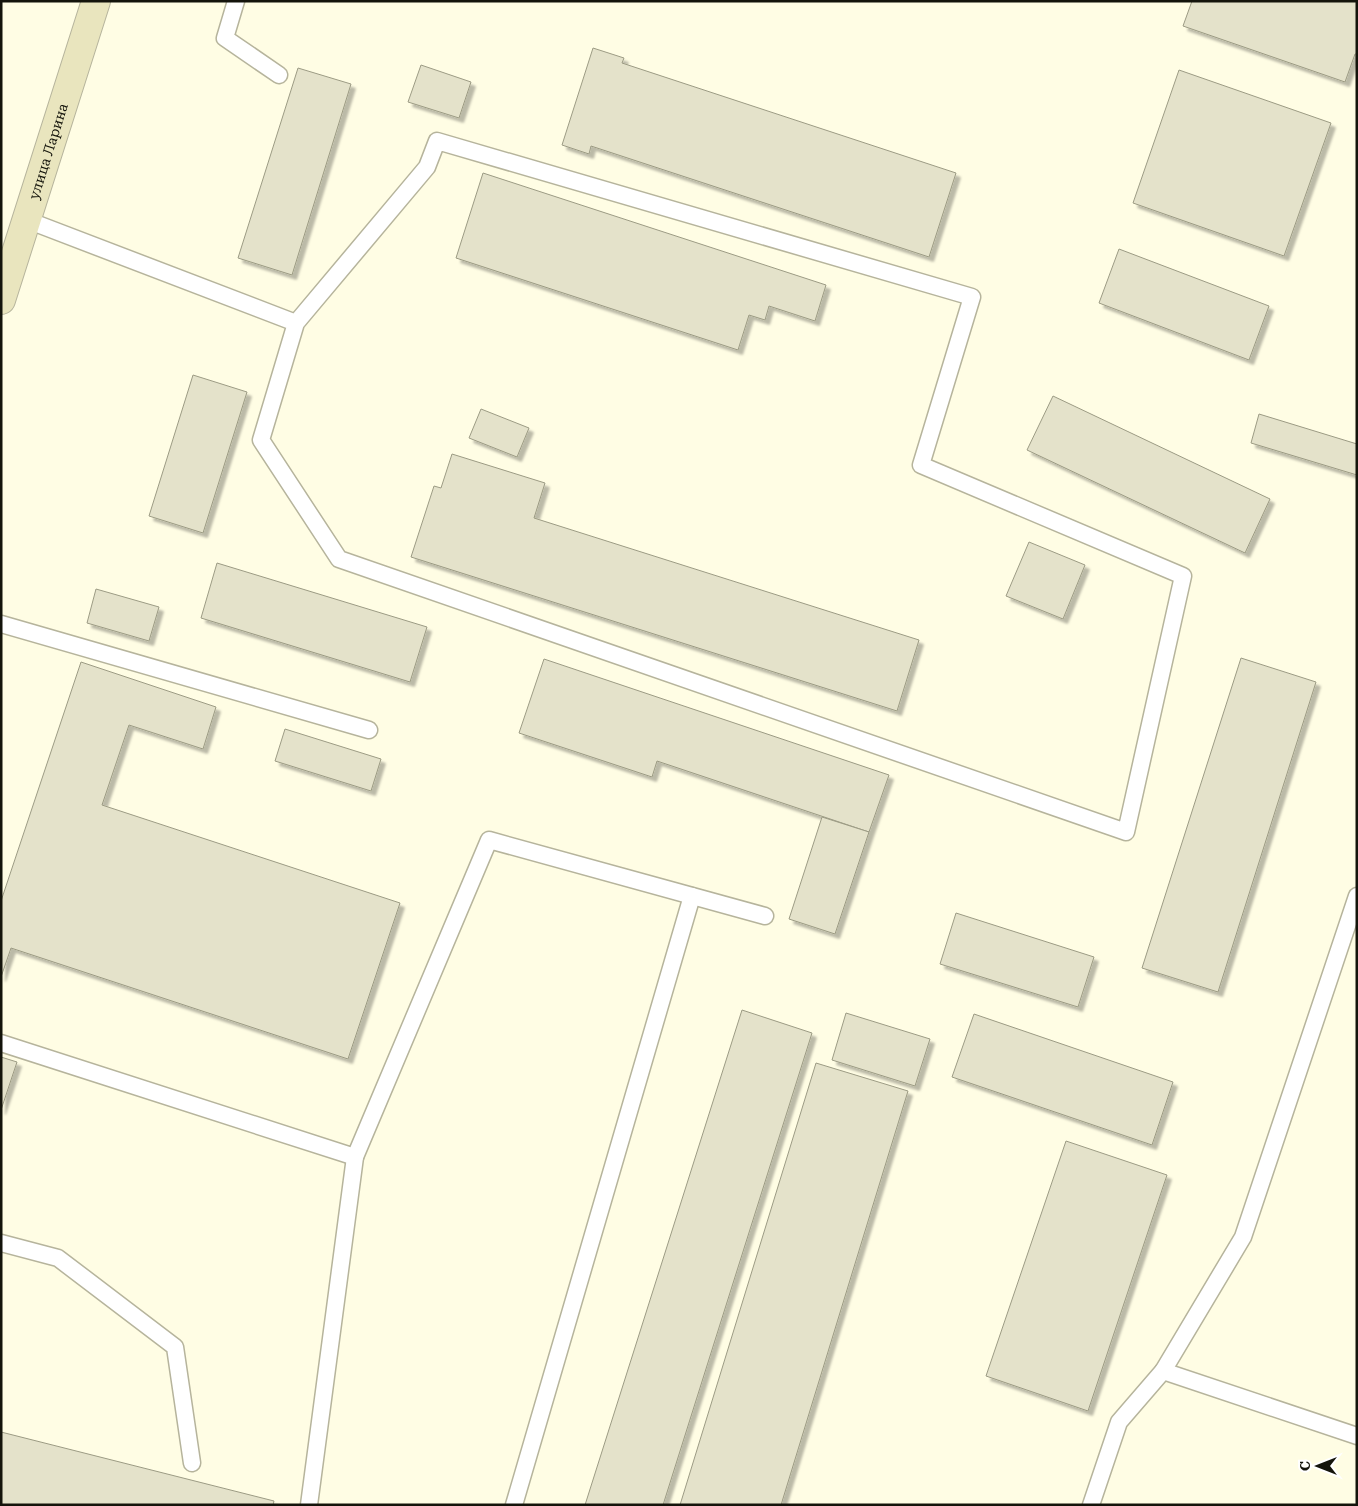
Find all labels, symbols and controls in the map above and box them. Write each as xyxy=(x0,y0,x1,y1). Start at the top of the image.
street label: улица Ларина xyxy=(25,101,71,201)
north arrow xyxy=(1293,1441,1343,1491)
text: С xyxy=(1297,1461,1313,1471)

